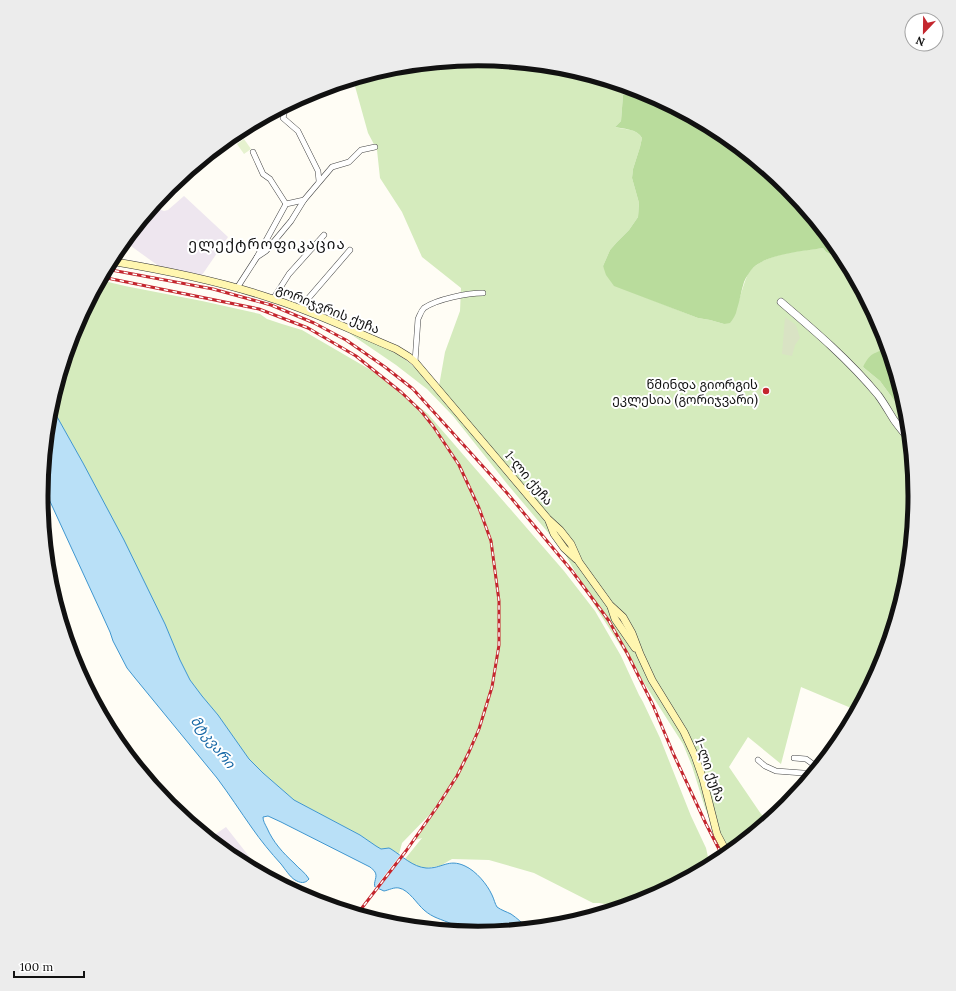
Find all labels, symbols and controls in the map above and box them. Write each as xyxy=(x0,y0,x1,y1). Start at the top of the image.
north arrow xyxy=(904,12,944,52)
text: N xyxy=(913,33,927,49)
district label: ელექტროფიკაცია xyxy=(188,234,346,253)
street label: გორიჯვრის ქუჩა xyxy=(274,280,382,338)
place label: წმინდა გიორგის ეკლესია (გორიჯვარი) xyxy=(612,376,758,408)
marker: წმინდა გიორგის ეკლესია (გორიჯვარი) xyxy=(761,386,771,396)
street label: 1-ლი ქუჩა xyxy=(501,447,557,509)
water label: მტკვარი xyxy=(187,712,240,773)
street label: 1-ლი ქუჩა xyxy=(691,736,729,804)
scale bar xyxy=(14,953,84,979)
text: 100 m xyxy=(20,959,53,974)

